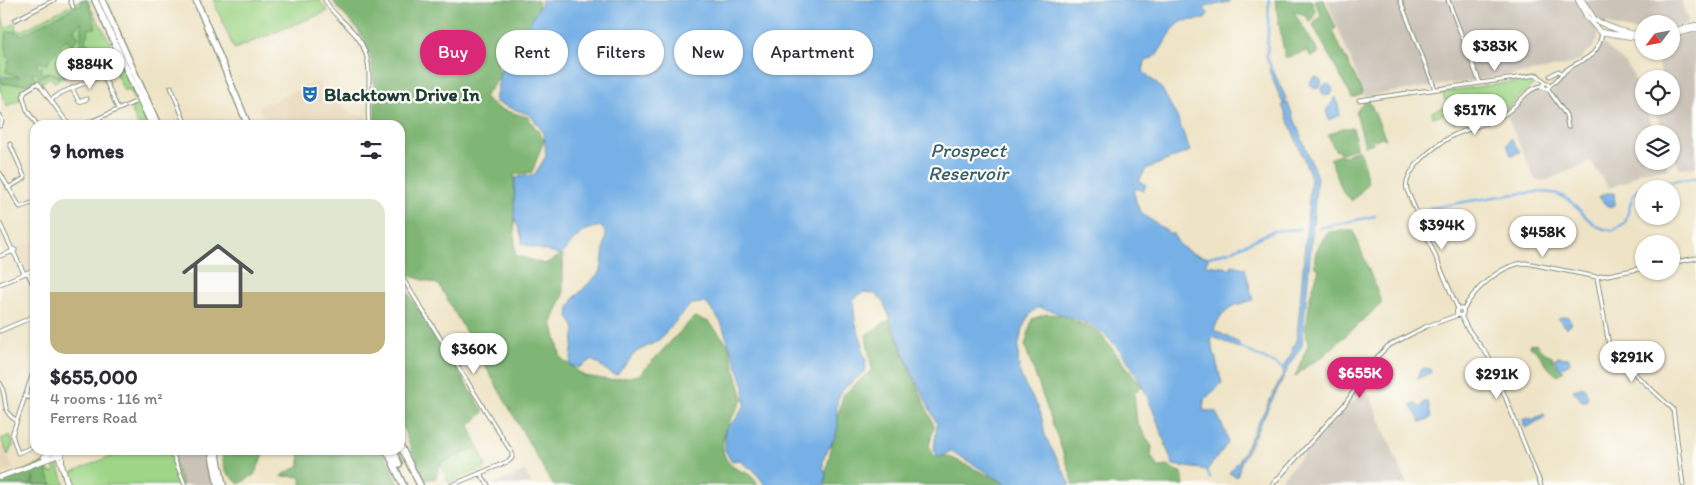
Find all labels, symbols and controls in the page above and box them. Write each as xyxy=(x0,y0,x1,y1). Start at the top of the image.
north arrow xyxy=(1635,15,1680,60)
map controls xyxy=(1635,15,1680,280)
chip: Buy xyxy=(420,30,486,75)
chip: Rent xyxy=(496,30,568,75)
chip: Filters xyxy=(578,30,664,75)
chip: New xyxy=(674,30,743,75)
chip: Apartment xyxy=(753,30,873,75)
pin: $383K xyxy=(1460,30,1530,72)
text: $383K xyxy=(1473,36,1517,55)
pin: $884K xyxy=(55,48,125,90)
text: $884K xyxy=(67,54,113,73)
button: locate xyxy=(1635,70,1680,115)
place label: Blacktown Drive In xyxy=(324,83,480,106)
theatre icon: Blacktown Drive In xyxy=(300,84,320,104)
pin: $517K xyxy=(1440,94,1510,136)
text: $517K xyxy=(1454,100,1496,119)
button: layers xyxy=(1635,125,1680,170)
icon: filters xyxy=(357,136,385,164)
text: 9 homes xyxy=(50,138,124,163)
water label: Prospect Reservoir xyxy=(928,138,1010,185)
button: + xyxy=(1635,180,1680,225)
pin: $394K xyxy=(1407,208,1477,251)
text: $394K xyxy=(1419,215,1465,234)
pin: $458K xyxy=(1508,216,1578,258)
text: $458K xyxy=(1520,222,1566,241)
icon: home xyxy=(173,231,263,321)
button: − xyxy=(1635,235,1680,280)
pin: $360K xyxy=(439,332,509,375)
text: $360K xyxy=(451,339,497,358)
pin: $291K xyxy=(1597,340,1667,383)
text: $291K xyxy=(1611,347,1653,366)
pin: $655K xyxy=(1325,356,1395,399)
pin: $291K xyxy=(1462,358,1532,400)
text: $655K xyxy=(1338,363,1382,382)
text: $655,000 xyxy=(50,364,138,389)
text: $291K xyxy=(1476,364,1518,383)
text: 4 rooms · 116 m² xyxy=(50,389,162,408)
text: Ferrers Road xyxy=(50,408,137,427)

